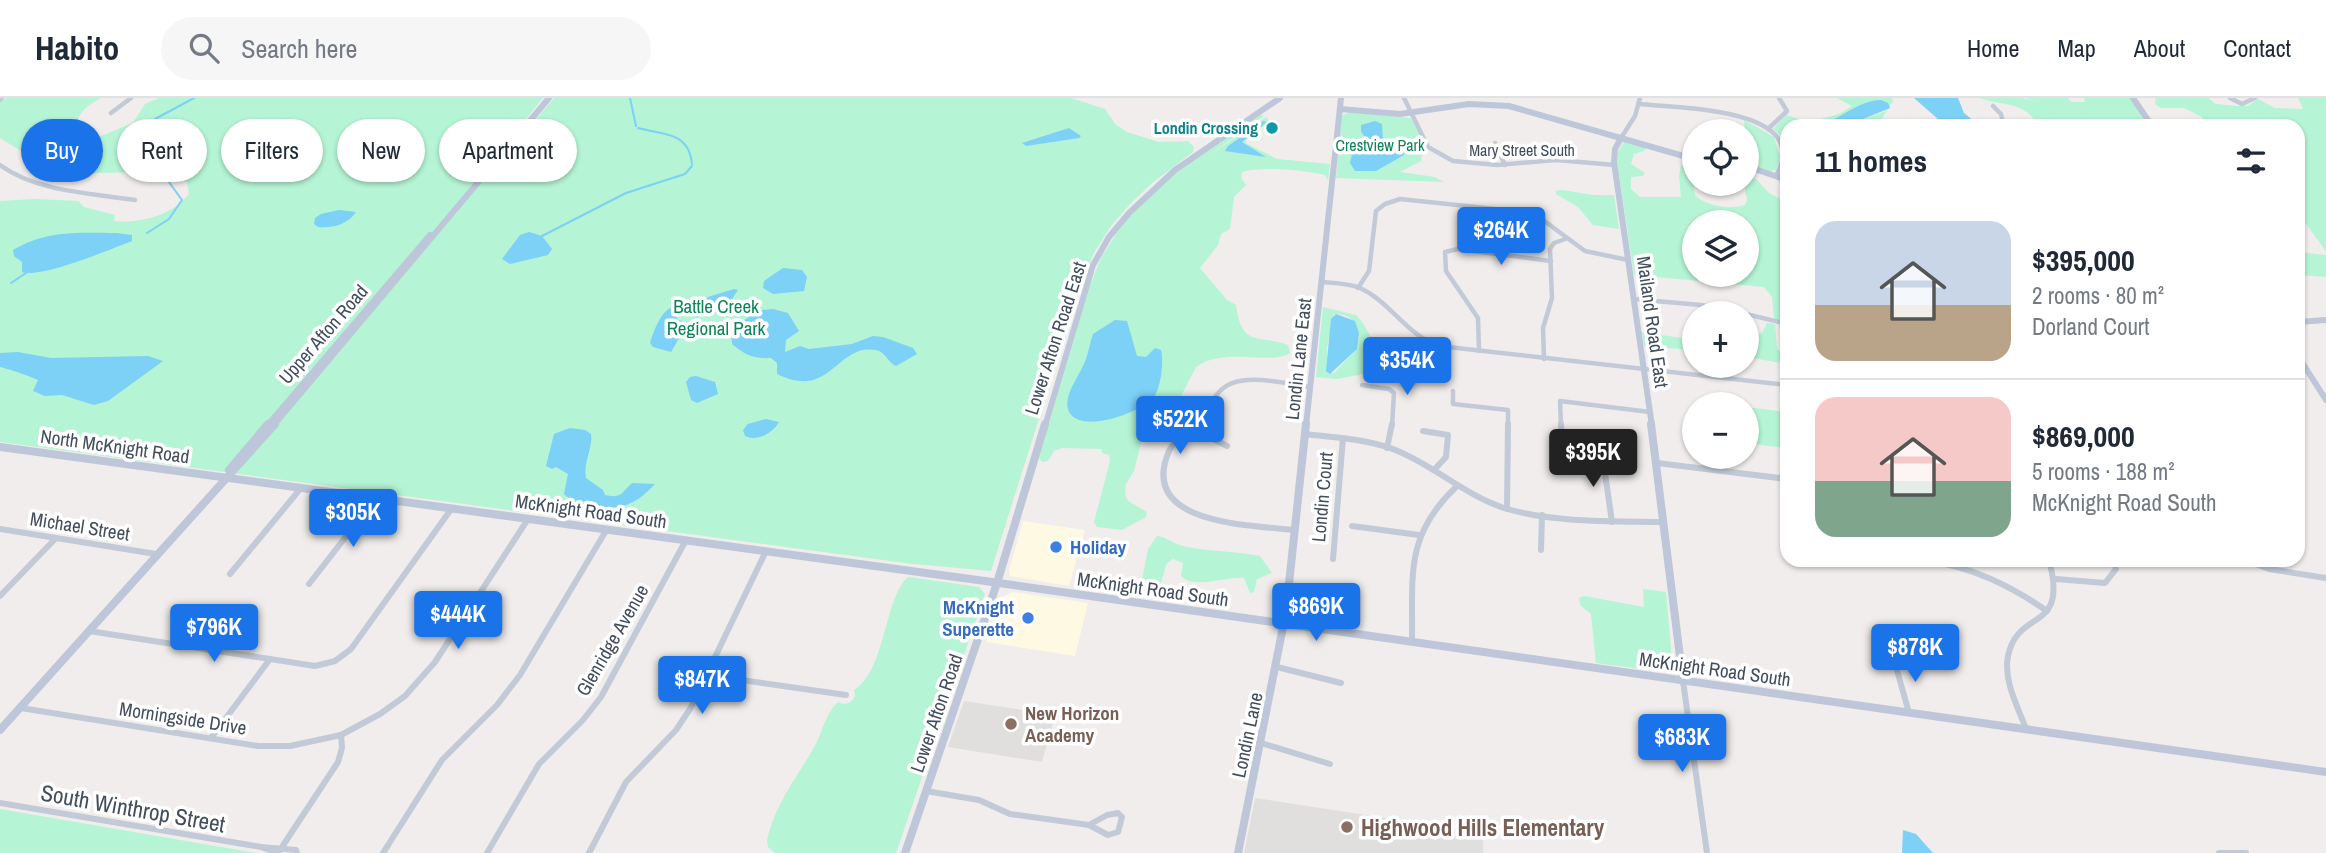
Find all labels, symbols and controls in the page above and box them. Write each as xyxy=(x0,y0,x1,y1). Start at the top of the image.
search box xyxy=(161,17,651,80)
text: Habito xyxy=(35,26,119,70)
icon: search xyxy=(185,29,223,67)
text: Search here xyxy=(241,31,357,66)
text: Home xyxy=(1967,32,2019,64)
text: Map xyxy=(2057,32,2096,64)
text: About xyxy=(2134,32,2185,64)
text: Contact xyxy=(2223,32,2291,64)
place label: Londin Crossing xyxy=(1154,117,1258,139)
chip: Buy xyxy=(21,119,103,182)
chip: Rent xyxy=(117,119,207,182)
chip: Filters xyxy=(221,119,323,182)
chip: New xyxy=(337,119,425,182)
chip: Apartment xyxy=(439,119,577,182)
map controls xyxy=(1682,119,1759,469)
button: locate xyxy=(1682,119,1759,196)
marker: Londin Crossing xyxy=(1264,120,1280,136)
park label: Crestview Park xyxy=(1336,134,1425,156)
street label: Mary Street South xyxy=(1469,139,1575,161)
text: 11 homes xyxy=(1815,141,1927,181)
icon: filters xyxy=(2232,142,2270,180)
pin: $264K xyxy=(1452,208,1550,267)
button: layers xyxy=(1682,210,1759,287)
text: $264K xyxy=(1473,214,1529,245)
text: $395,000 xyxy=(2032,240,2135,280)
icon: home xyxy=(1871,249,1955,333)
street label: Mailand Road East xyxy=(1631,255,1675,390)
street label: Lower Afton Road East xyxy=(1018,258,1092,418)
street label: Upper Afton Road xyxy=(273,279,373,389)
text: 2 rooms · 80 m² xyxy=(2032,280,2164,311)
park label: Battle Creek Regional Park xyxy=(667,293,766,341)
street label: Londin Lane East xyxy=(1279,296,1317,421)
button: + xyxy=(1682,301,1759,378)
text: Dorland Court xyxy=(2032,311,2149,342)
pin: $354K xyxy=(1358,338,1456,397)
text: $354K xyxy=(1379,344,1435,375)
button: − xyxy=(1682,392,1759,469)
pin: $522K xyxy=(1131,396,1229,456)
text: $522K xyxy=(1152,403,1208,434)
text: $869,000 xyxy=(2032,416,2135,456)
street label: North McKnight Road xyxy=(39,423,191,469)
icon: home xyxy=(1871,425,1955,509)
pin: $395K xyxy=(1544,430,1642,489)
text: $395K xyxy=(1565,436,1621,467)
street label: Londin Court xyxy=(1305,450,1339,543)
text: 5 rooms · 188 m² xyxy=(2032,456,2175,487)
text: McKnight Road South xyxy=(2032,487,2217,518)
street label: McKnight Road South xyxy=(514,488,668,534)
pin: $305K xyxy=(304,490,402,549)
text: $305K xyxy=(325,496,381,527)
street label: Michael Street xyxy=(28,505,132,547)
place label: Holiday xyxy=(1070,534,1127,560)
marker: Holiday xyxy=(1048,539,1064,555)
street label: McKnight Road South xyxy=(1076,566,1230,612)
street label: Glenridge Avenue xyxy=(570,580,654,700)
pin: $869K xyxy=(1267,584,1365,643)
text: $869K xyxy=(1288,590,1344,621)
pin: $444K xyxy=(409,592,507,651)
place label: McKnight Superette xyxy=(942,594,1014,642)
text: $444K xyxy=(430,598,486,629)
pin: $796K xyxy=(165,604,263,664)
marker: McKnight Superette xyxy=(1020,610,1036,626)
text: $796K xyxy=(186,611,242,642)
pin: $878K xyxy=(1866,624,1964,684)
text: $878K xyxy=(1887,631,1943,662)
street label: McKnight Road South xyxy=(1638,646,1792,692)
street label: Lower Afton Road xyxy=(904,650,968,776)
pin: $847K xyxy=(653,656,751,716)
text: $847K xyxy=(674,663,730,694)
street label: Londin Lane xyxy=(1225,690,1269,780)
street label: Morningside Drive xyxy=(118,695,248,741)
place label: New Horizon Academy xyxy=(1025,700,1119,748)
pin: $683K xyxy=(1633,714,1731,774)
marker: New Horizon Academy xyxy=(1003,716,1019,732)
text: $683K xyxy=(1654,721,1710,752)
street label: South Winthrop Street xyxy=(38,777,228,839)
place label: Highwood Hills Elementary xyxy=(1361,812,1605,843)
marker: Highwood Hills Elementary xyxy=(1339,819,1355,835)

